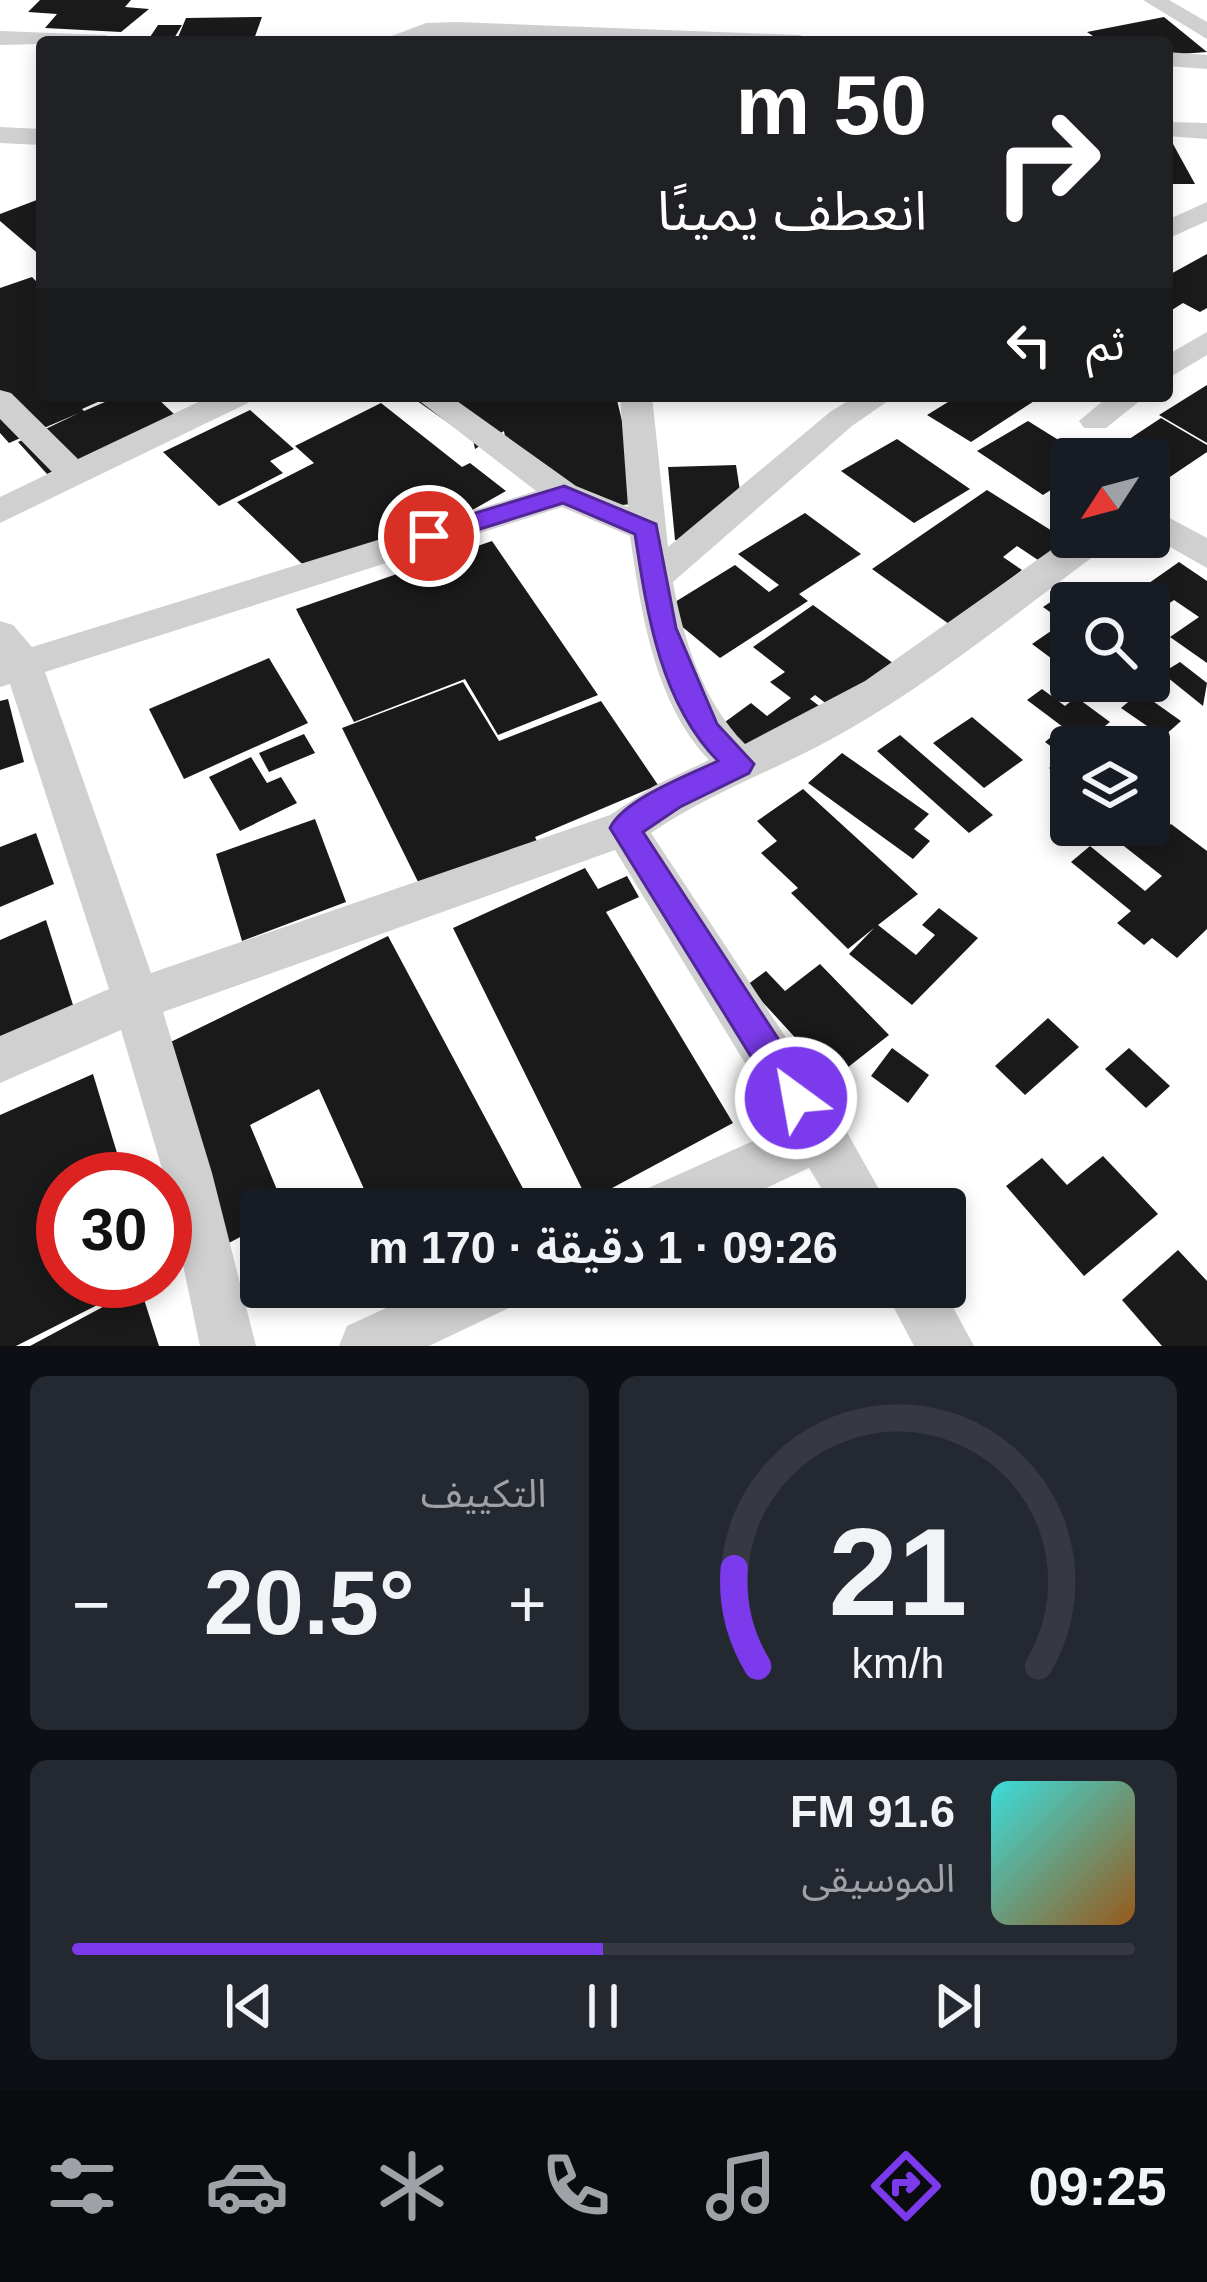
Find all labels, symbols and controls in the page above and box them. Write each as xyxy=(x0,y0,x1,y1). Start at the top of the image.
text: 50 m xyxy=(736,58,927,152)
icon: right xyxy=(969,84,1125,240)
text: انعطف يمينًا xyxy=(657,181,927,241)
icon: left xyxy=(996,312,1062,378)
text: ثم xyxy=(1086,319,1125,370)
north arrow xyxy=(1050,438,1170,558)
map controls xyxy=(1050,438,1170,846)
pin xyxy=(378,485,480,587)
icon: arrive xyxy=(396,503,462,569)
button: search xyxy=(1050,582,1170,702)
button: layers xyxy=(1050,726,1170,846)
position arrow xyxy=(733,1035,859,1161)
speed limit sign: 30 xyxy=(36,1152,192,1308)
text: 09:26 · 1 دقيقة · 170 m xyxy=(368,1222,838,1273)
text: التكييف xyxy=(421,1472,547,1515)
text: 21 xyxy=(828,1502,967,1641)
text: 20.5° xyxy=(204,1553,415,1653)
text: − xyxy=(72,1567,111,1641)
text: + xyxy=(508,1567,546,1641)
text: km/h xyxy=(851,1639,944,1687)
text: 91.6 FM xyxy=(790,1786,955,1837)
text: الموسيقى xyxy=(801,1857,955,1900)
icon: previous xyxy=(216,1973,282,2039)
icon: pause xyxy=(570,1973,636,2039)
icon: next xyxy=(925,1973,991,2039)
icon: filters xyxy=(40,2144,124,2228)
icon: car xyxy=(205,2144,289,2228)
icon: climate xyxy=(370,2144,454,2228)
icon: phone xyxy=(534,2144,618,2228)
icon: music xyxy=(699,2144,783,2228)
icon: directions xyxy=(864,2144,948,2228)
text: 09:25 xyxy=(1029,2156,1167,2216)

